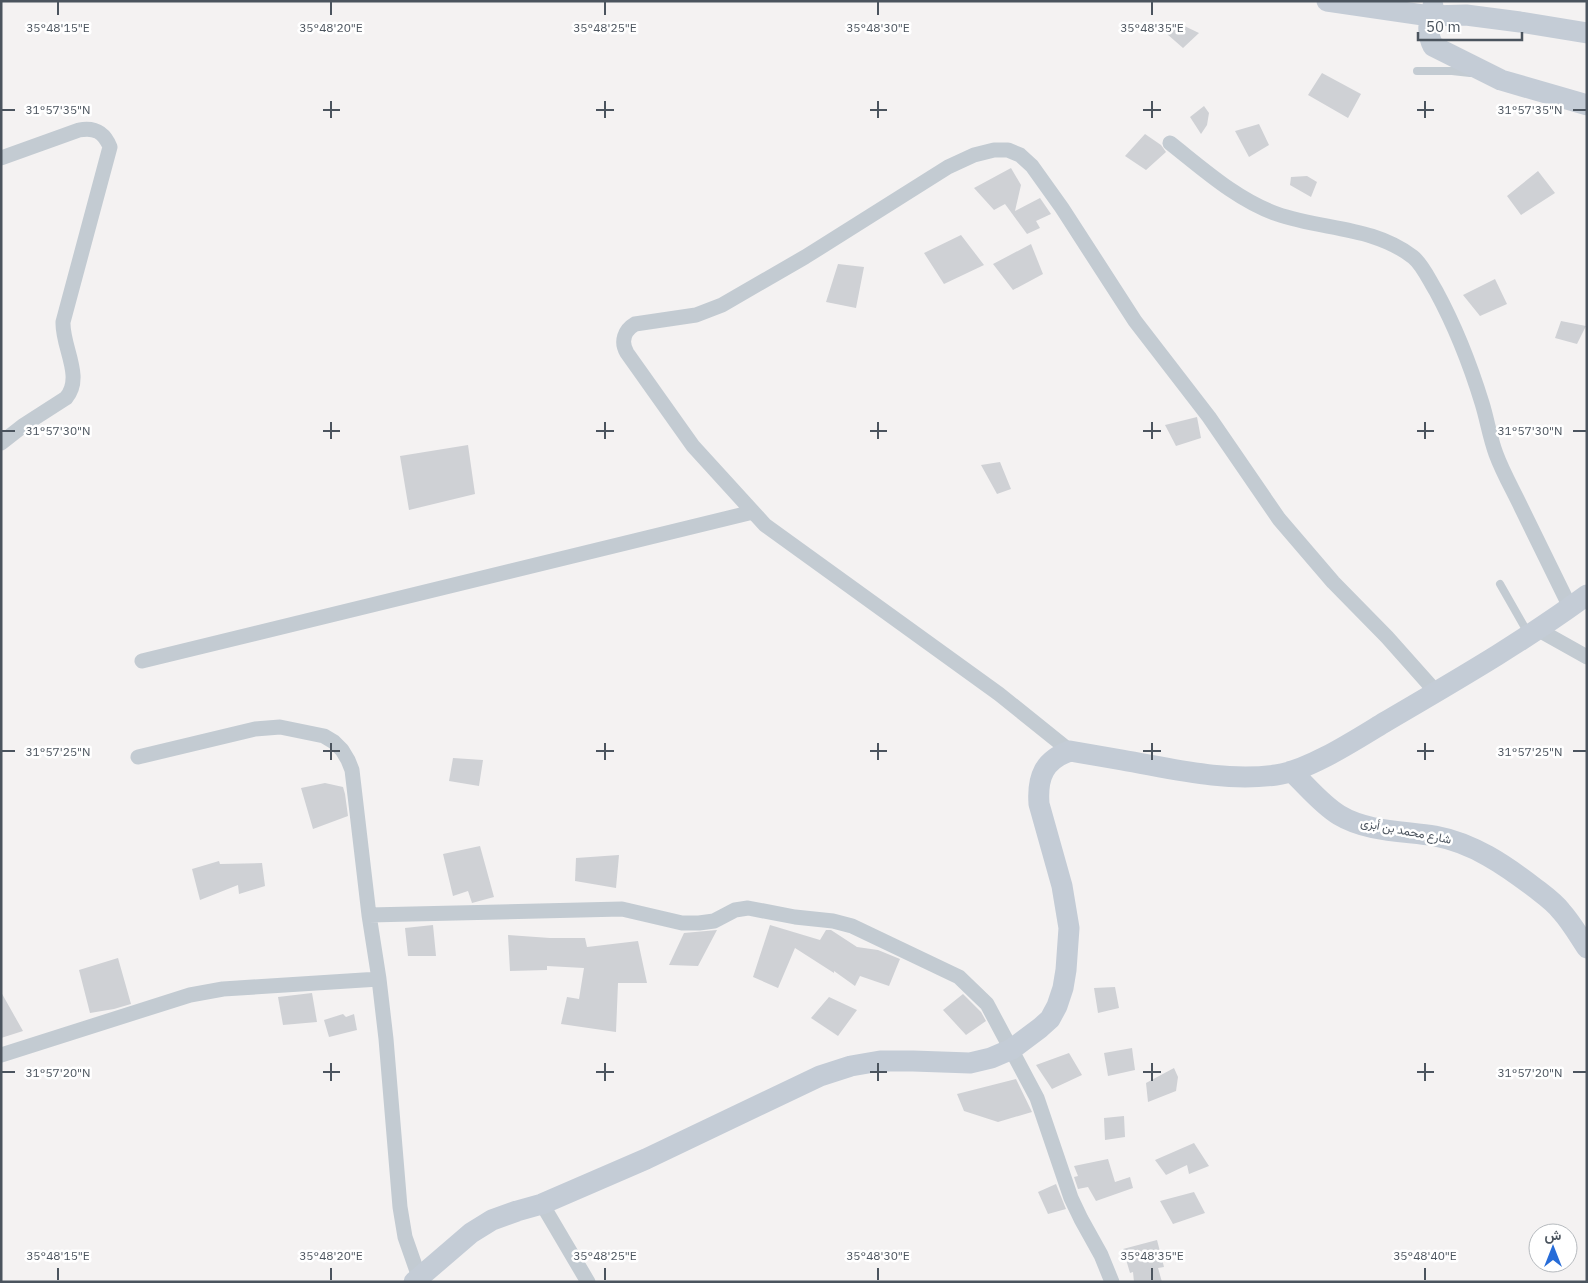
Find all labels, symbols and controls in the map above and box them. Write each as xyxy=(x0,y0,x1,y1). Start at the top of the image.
scale bar xyxy=(1418,10,1522,42)
text: 50 m xyxy=(1426,17,1461,36)
text: 35°48'15"E xyxy=(26,20,90,35)
text: 35°48'20"E xyxy=(299,20,363,35)
text: 35°48'25"E xyxy=(573,20,637,35)
text: 35°48'30"E xyxy=(846,20,910,35)
text: 35°48'35"E xyxy=(1120,20,1184,35)
text: 31°57'35"N xyxy=(25,102,91,117)
text: 31°57'35"N xyxy=(1497,102,1563,117)
text: 31°57'30"N xyxy=(25,423,91,438)
text: 31°57'30"N xyxy=(1497,423,1563,438)
text: 31°57'25"N xyxy=(25,744,91,759)
text: 31°57'25"N xyxy=(1497,744,1563,759)
street label: شارع محمد بن أبزى xyxy=(1359,814,1453,849)
text: 31°57'20"N xyxy=(25,1065,91,1080)
text: 31°57'20"N xyxy=(1497,1065,1563,1080)
north arrow xyxy=(1528,1223,1578,1273)
text: ش xyxy=(1545,1226,1562,1244)
text: 35°48'15"E xyxy=(26,1248,90,1263)
text: 35°48'20"E xyxy=(299,1248,363,1263)
text: 35°48'25"E xyxy=(573,1248,637,1263)
text: 35°48'30"E xyxy=(846,1248,910,1263)
text: 35°48'35"E xyxy=(1120,1248,1184,1263)
text: 35°48'40"E xyxy=(1393,1248,1457,1263)

